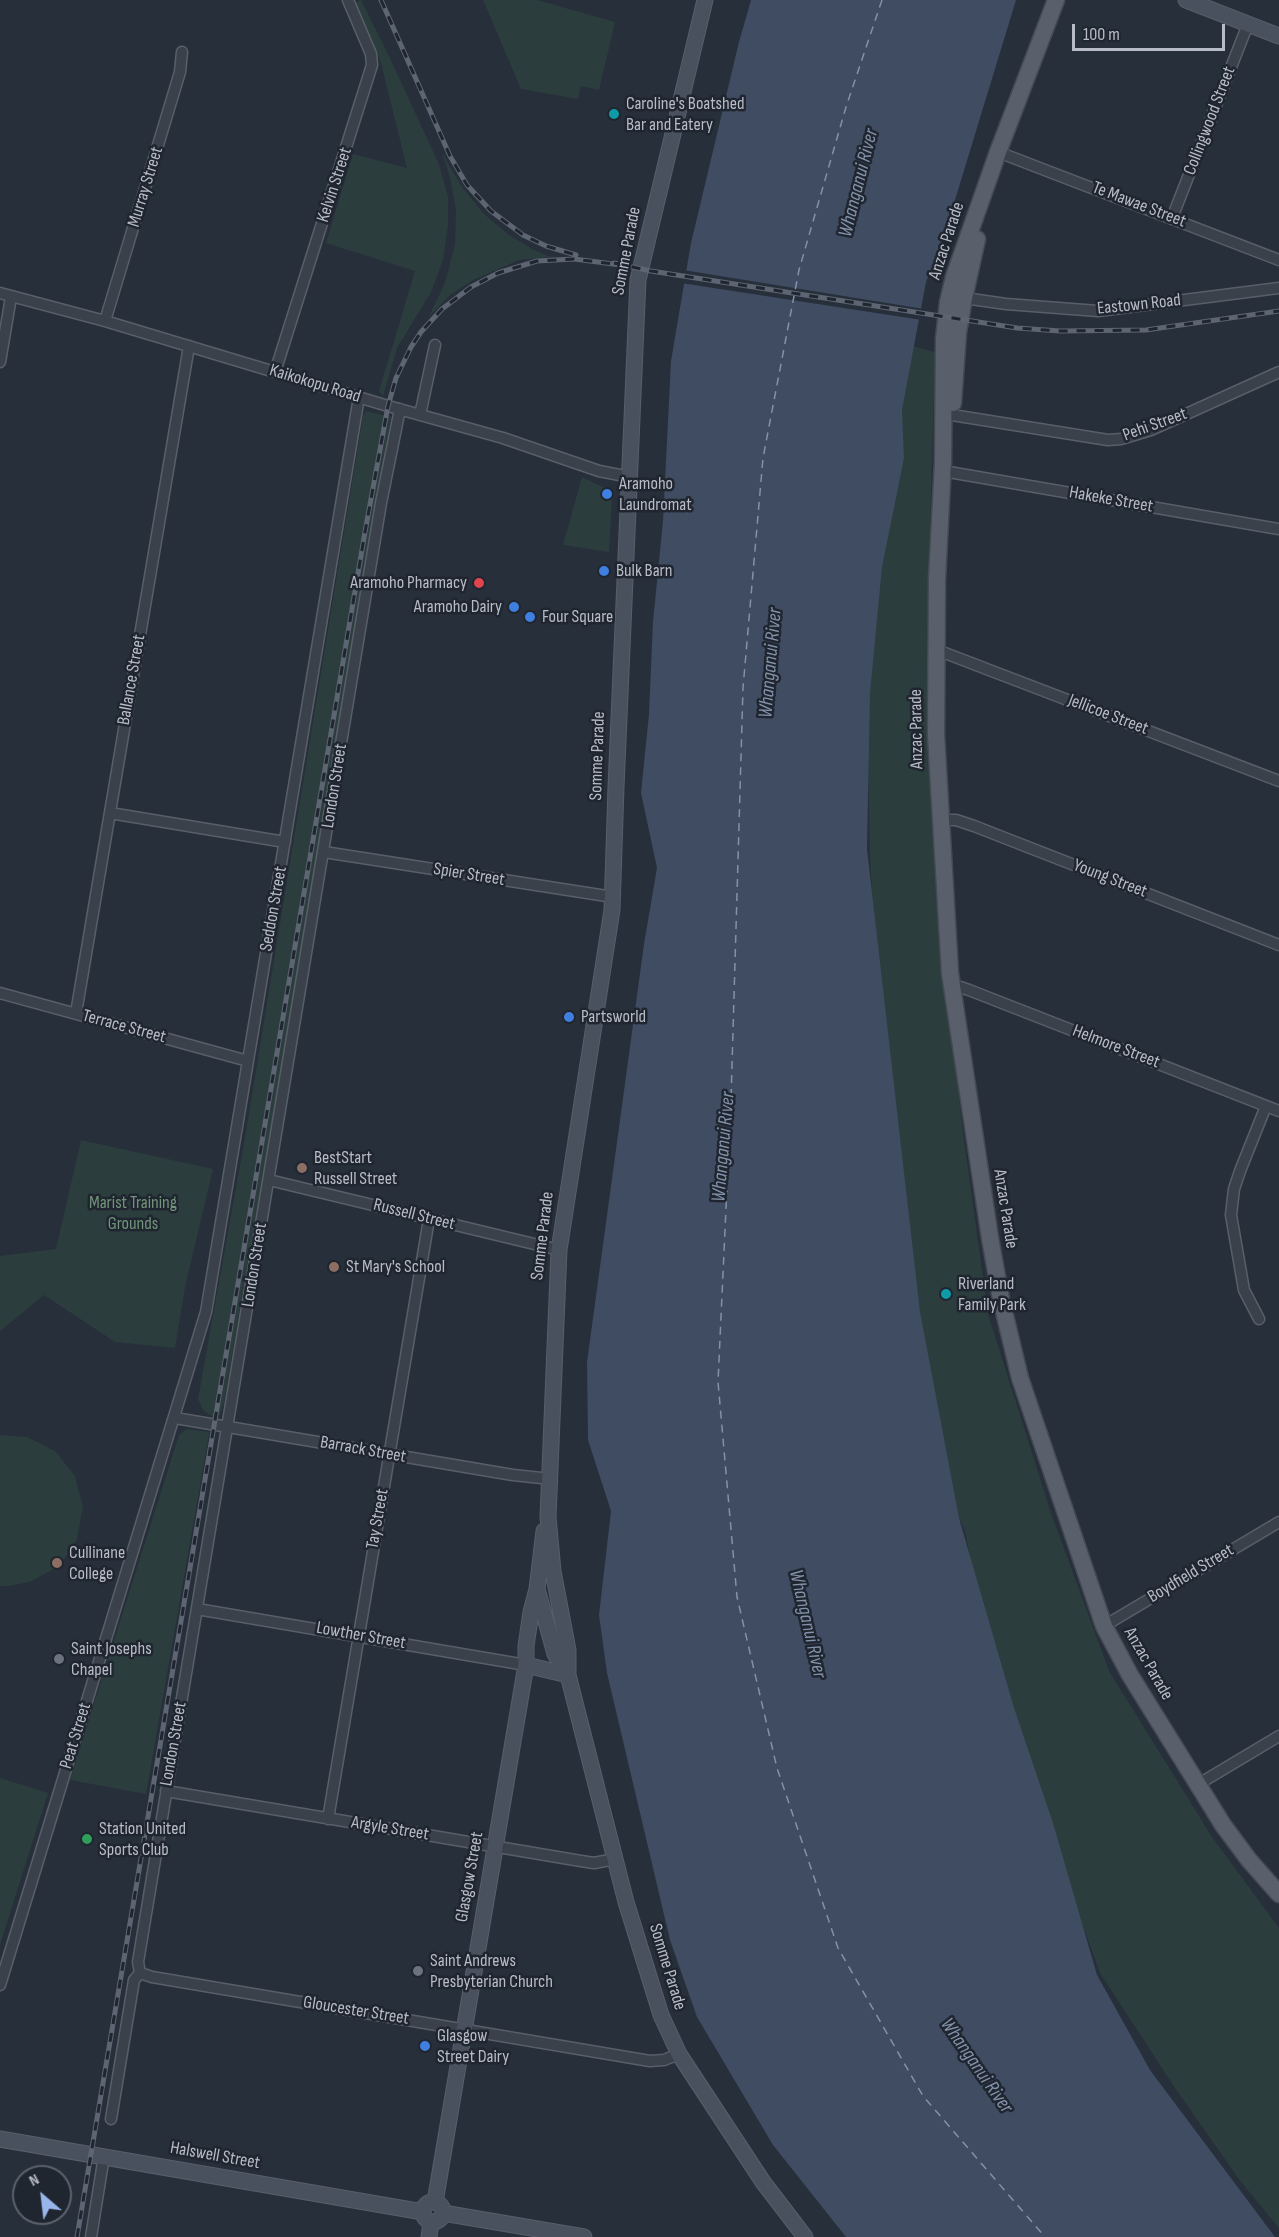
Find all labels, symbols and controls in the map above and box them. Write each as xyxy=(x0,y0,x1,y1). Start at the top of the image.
scale bar xyxy=(1075,12,1228,50)
text: 100 m xyxy=(1083,24,1120,45)
street label: Collingwood Street xyxy=(1179,64,1241,178)
place label: Caroline's Boatshed Bar and Eatery xyxy=(626,93,745,136)
marker: Caroline's Boatshed Bar and Eatery xyxy=(607,107,621,121)
water label: Whanganui River xyxy=(834,126,884,240)
street label: Murray Street xyxy=(124,144,168,230)
street label: Kelvin Street xyxy=(313,145,357,225)
street label: Te Mawae Street xyxy=(1089,177,1189,233)
street label: Anzac Parade xyxy=(924,200,970,282)
street label: Somme Parade xyxy=(608,205,646,297)
street label: Eastown Road xyxy=(1096,290,1182,320)
street label: Kaikokopu Road xyxy=(267,360,363,408)
street label: Pehi Street xyxy=(1120,403,1190,447)
place label: Aramoho Laundromat xyxy=(619,473,692,516)
street label: Hakeke Street xyxy=(1067,482,1155,518)
marker: Aramoho Laundromat xyxy=(600,487,614,501)
place label: Bulk Barn xyxy=(616,560,672,582)
marker: Bulk Barn xyxy=(597,564,611,578)
place label: Aramoho Pharmacy xyxy=(350,572,467,594)
marker: Aramoho Pharmacy xyxy=(472,576,486,590)
place label: Aramoho Dairy xyxy=(414,596,502,618)
marker: Aramoho Dairy xyxy=(507,600,521,614)
place label: Four Square xyxy=(542,606,613,628)
water label: Whanganui River xyxy=(754,607,788,719)
marker: Four Square xyxy=(523,610,537,624)
street label: Ballance Street xyxy=(113,633,151,727)
street label: Anzac Parade xyxy=(906,689,928,769)
street label: Jellicoe Street xyxy=(1065,690,1151,740)
street label: Somme Parade xyxy=(586,711,610,801)
street label: London Street xyxy=(318,742,352,830)
street label: Young Street xyxy=(1070,855,1150,903)
street label: Spier Street xyxy=(432,859,506,891)
street label: Seddon Street xyxy=(256,865,292,953)
street label: Terrace Street xyxy=(80,1005,168,1049)
place label: Partsworld xyxy=(581,1006,646,1028)
marker: Partsworld xyxy=(562,1010,576,1024)
street label: Helmore Street xyxy=(1069,1020,1163,1074)
water label: Whanganui River xyxy=(707,1091,741,1203)
place label: BestStart Russell Street xyxy=(314,1147,397,1190)
marker: BestStart Russell Street xyxy=(295,1161,309,1175)
street label: Anzac Parade xyxy=(988,1168,1022,1250)
street label: Somme Parade xyxy=(527,1190,559,1282)
park label: Marist Training Grounds xyxy=(89,1192,177,1234)
street label: Russell Street xyxy=(371,1194,457,1236)
street label: London Street xyxy=(238,1221,272,1309)
place label: St Mary's School xyxy=(346,1256,445,1278)
marker: St Mary's School xyxy=(327,1260,341,1274)
place label: Riverland Family Park xyxy=(958,1273,1026,1316)
marker: Riverland Family Park xyxy=(939,1287,953,1301)
street label: Barrack Street xyxy=(318,1432,408,1468)
street label: Tay Street xyxy=(362,1487,394,1551)
street label: Boydfield Street xyxy=(1144,1540,1238,1608)
place label: Cullinane College xyxy=(69,1542,125,1584)
marker: Cullinane College xyxy=(50,1556,64,1570)
water label: Whanganui River xyxy=(783,1567,831,1681)
street label: Lowther Street xyxy=(315,1618,407,1654)
street label: Anzac Parade xyxy=(1119,1624,1177,1704)
place label: Saint Josephs Chapel xyxy=(71,1638,152,1680)
marker: Saint Josephs Chapel xyxy=(52,1652,66,1666)
street label: Peat Street xyxy=(56,1700,96,1772)
street label: London Street xyxy=(156,1700,192,1788)
street label: Argyle Street xyxy=(350,1812,430,1846)
place label: Station United Sports Club xyxy=(99,1818,186,1860)
street label: Glasgow Street xyxy=(451,1830,489,1924)
marker: Station United Sports Club xyxy=(80,1832,94,1846)
street label: Somme Parade xyxy=(644,1921,690,2013)
place label: Saint Andrews Presbyterian Church xyxy=(430,1950,553,1992)
marker: Saint Andrews Presbyterian Church xyxy=(411,1964,425,1978)
street label: Gloucester Street xyxy=(302,1992,410,2030)
water label: Whanganui River xyxy=(934,2014,1018,2118)
place label: Glasgow Street Dairy xyxy=(437,2025,509,2068)
marker: Glasgow Street Dairy xyxy=(418,2039,432,2053)
street label: Halswell Street xyxy=(168,2137,262,2175)
north arrow xyxy=(12,2165,72,2225)
text: N xyxy=(26,2170,42,2191)

